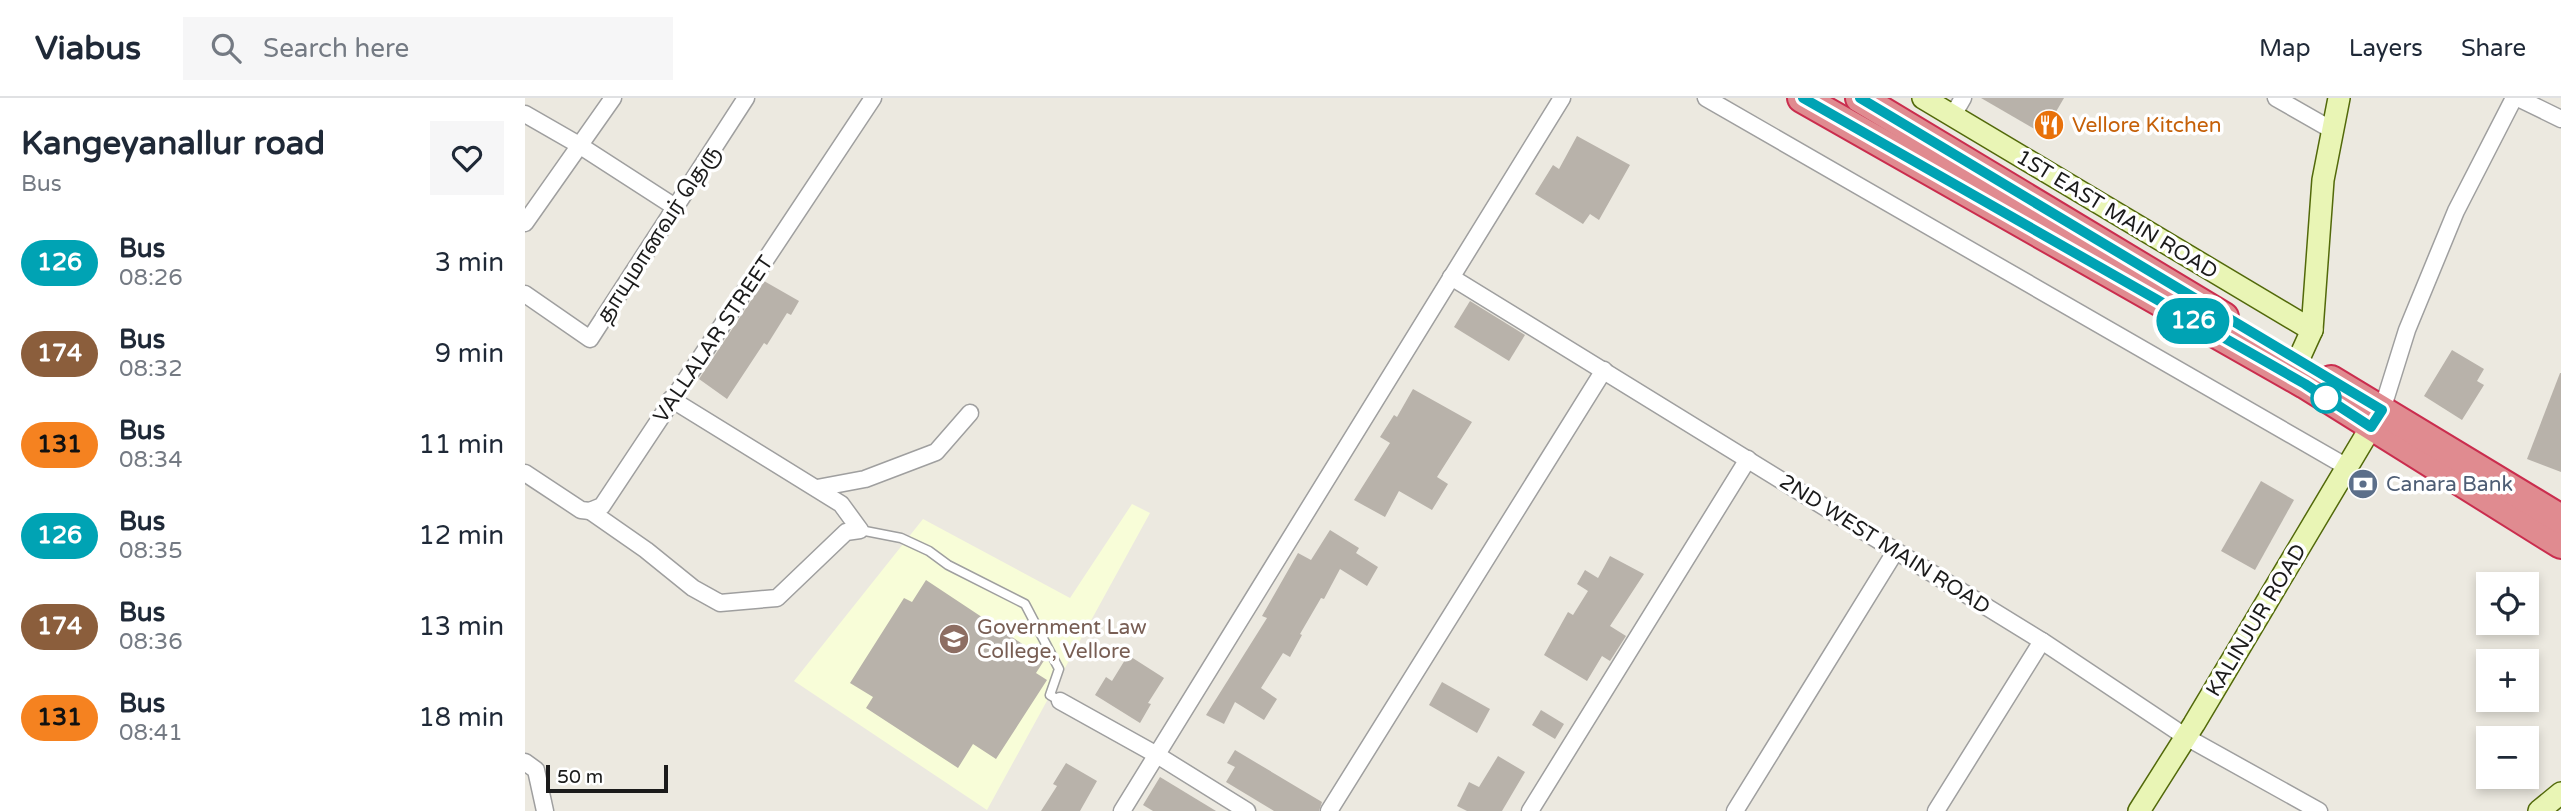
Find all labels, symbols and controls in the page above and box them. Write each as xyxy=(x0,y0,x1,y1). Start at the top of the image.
search box xyxy=(183,17,673,80)
text: Viabus xyxy=(35,29,141,68)
icon: search xyxy=(207,29,245,67)
text: Search here xyxy=(263,33,409,64)
text: Map xyxy=(2259,34,2311,63)
text: Layers xyxy=(2349,34,2423,63)
text: Share xyxy=(2461,34,2526,63)
restaurant icon: Vellore Kitchen xyxy=(2032,108,2066,142)
place label: Vellore Kitchen xyxy=(2072,113,2221,138)
button: heart xyxy=(430,121,504,195)
text: Kangeyanallur road xyxy=(21,124,325,163)
street label: தாயுமானவர் தெரு xyxy=(592,141,726,328)
street label: 1ST EAST MAIN ROAD xyxy=(2012,144,2222,284)
text: Bus xyxy=(21,170,62,198)
text: Bus xyxy=(119,233,165,264)
text: 3 min xyxy=(435,247,504,278)
text: 126 xyxy=(37,248,82,277)
street label: VALLALAR STREET xyxy=(648,251,779,428)
text: 08:26 xyxy=(119,264,183,292)
line badge: 126 xyxy=(2153,298,2233,344)
text: 126 xyxy=(2170,306,2216,335)
text: Bus xyxy=(119,324,165,355)
text: 9 min xyxy=(435,338,504,369)
text: 174 xyxy=(37,339,82,368)
text: 08:32 xyxy=(119,355,183,383)
unlabelled marker xyxy=(2311,383,2341,413)
text: Bus xyxy=(119,415,165,446)
text: 11 min xyxy=(418,429,504,460)
text: 131 xyxy=(37,430,82,459)
text: 08:34 xyxy=(119,446,183,474)
bank icon: Canara Bank xyxy=(2346,467,2380,501)
street label: 2ND WEST MAIN ROAD xyxy=(1775,469,1995,620)
place label: Canara Bank xyxy=(2386,472,2513,497)
text: Bus xyxy=(119,506,165,537)
text: 12 min xyxy=(418,520,504,551)
text: 126 xyxy=(37,521,82,550)
text: 08:35 xyxy=(119,537,183,565)
street label: KALINJUR ROAD xyxy=(2201,539,2312,701)
map controls xyxy=(2476,572,2539,789)
button: locate xyxy=(2476,572,2539,635)
text: Bus xyxy=(119,597,165,628)
text: 13 min xyxy=(418,611,504,642)
text: 174 xyxy=(37,612,82,641)
place label: Government Law College, Vellore xyxy=(977,615,1147,664)
school or university icon: Government Law College, Vellore xyxy=(937,622,971,656)
text: 08:36 xyxy=(119,628,183,656)
button: + xyxy=(2476,649,2539,712)
text: Bus xyxy=(119,688,165,719)
text: 18 min xyxy=(418,702,504,733)
text: 131 xyxy=(37,703,82,732)
text: 08:41 xyxy=(119,719,183,747)
button: − xyxy=(2476,726,2539,789)
scale bar xyxy=(546,762,669,794)
text: 50 m xyxy=(557,766,603,788)

